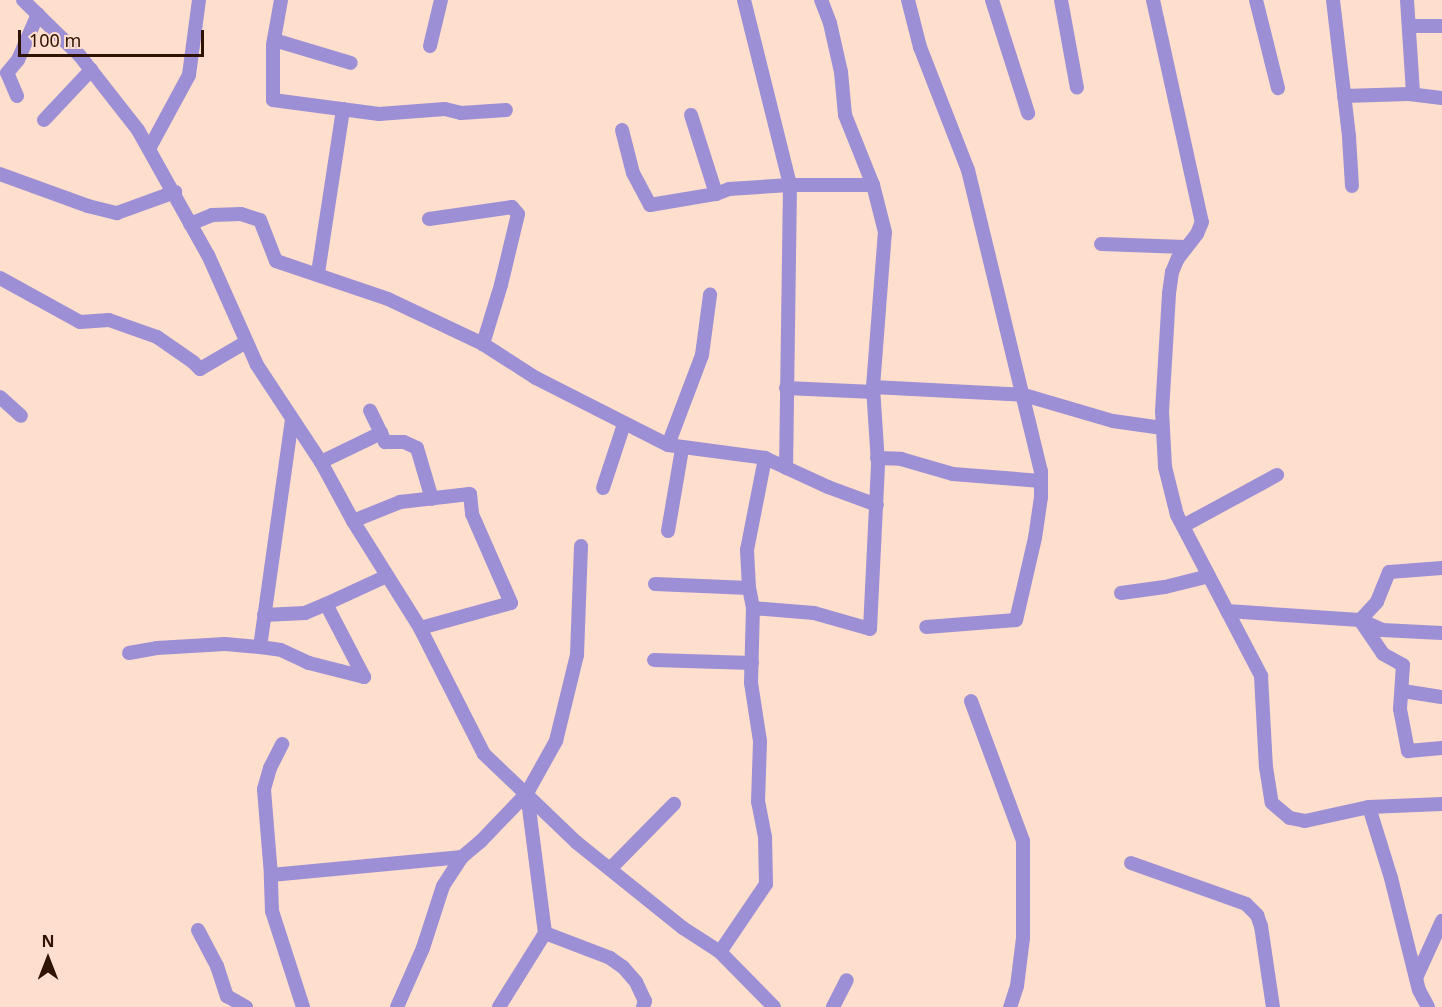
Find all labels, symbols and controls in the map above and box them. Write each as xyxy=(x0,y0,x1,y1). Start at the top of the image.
scale bar xyxy=(21,18,207,56)
text: 100 m xyxy=(29,28,81,52)
north arrow xyxy=(18,929,78,989)
text: N xyxy=(41,930,55,952)

